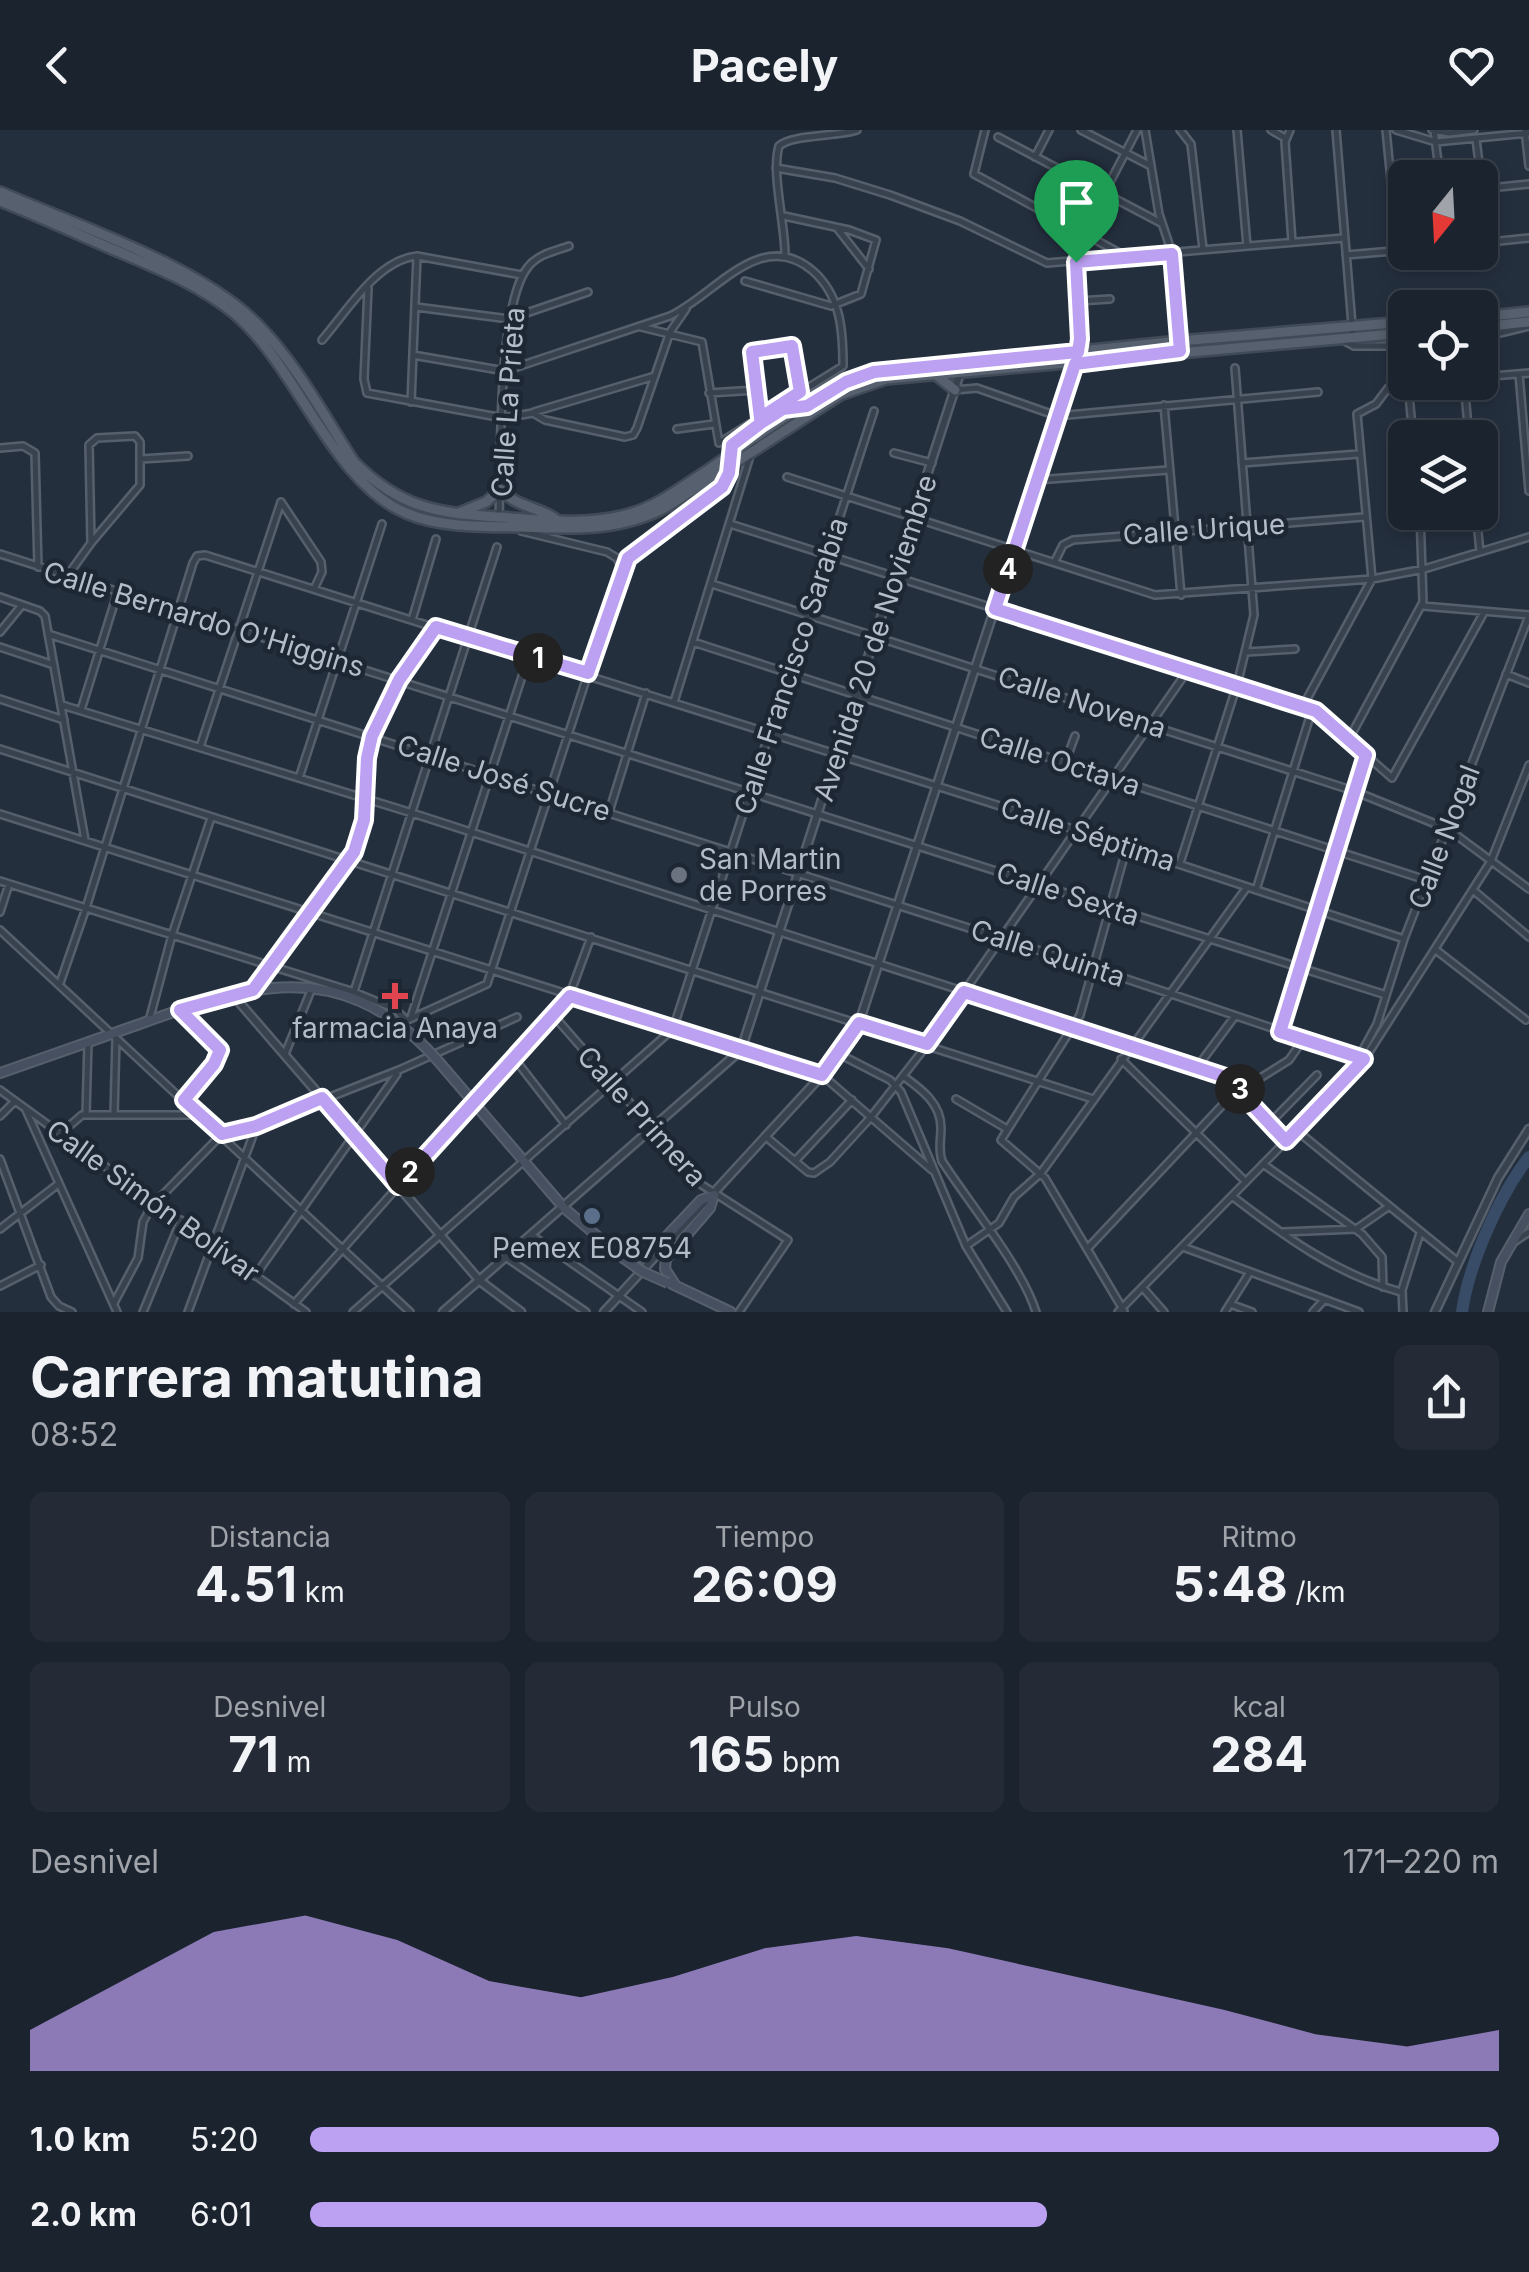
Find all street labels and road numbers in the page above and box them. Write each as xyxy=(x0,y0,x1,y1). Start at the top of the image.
street label: Calle La Prieta xyxy=(484,306,532,498)
street label: Avenida 20 de Noviembre xyxy=(806,470,944,806)
street label: Calle Urique xyxy=(1122,506,1286,552)
street label: Calle Francisco Sarabia xyxy=(727,513,855,819)
street label: Calle Bernardo O'Higgins xyxy=(40,554,368,684)
street label: Calle Novena xyxy=(993,659,1171,745)
street label: Calle Octava xyxy=(975,719,1145,803)
street label: Calle José Sucre xyxy=(393,727,615,829)
street label: Calle Nogal xyxy=(1401,760,1487,914)
street label: Calle Séptima xyxy=(996,790,1180,878)
street label: Calle Sexta xyxy=(992,855,1144,933)
street label: Calle Quinta xyxy=(967,912,1129,994)
street label: Calle Primera xyxy=(570,1039,714,1193)
street label: Calle Simón Bolívar xyxy=(40,1112,266,1290)

